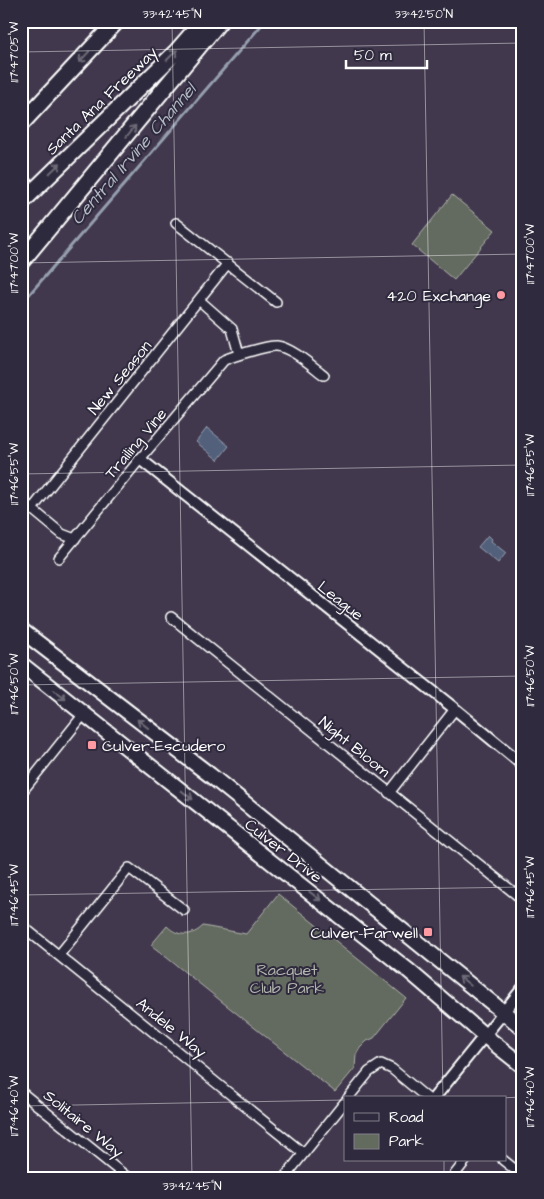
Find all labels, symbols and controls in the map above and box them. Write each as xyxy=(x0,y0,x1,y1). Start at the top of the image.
text: 33°42'45"N xyxy=(143,6,202,23)
text: 33°42'50"N xyxy=(395,6,454,23)
text: 117°47'05"W xyxy=(6,21,23,82)
scale bar xyxy=(346,38,428,70)
street label: Santa Ana Freeway xyxy=(41,41,163,161)
text: 50 m xyxy=(354,45,392,66)
one-way arrow xyxy=(166,49,178,61)
one-way arrow xyxy=(78,51,90,63)
water label: Central Irvine Channel xyxy=(65,77,203,230)
one-way arrow xyxy=(125,124,136,137)
one-way arrow xyxy=(49,162,62,174)
text: 117°47'00"W xyxy=(522,223,539,284)
text: 117°47'00"W xyxy=(6,232,23,293)
place label: 420 Exchange xyxy=(386,285,491,308)
marker: 420 Exchange xyxy=(495,289,507,301)
street label: New Season xyxy=(83,336,157,420)
street label: Trailing Vine xyxy=(100,403,173,484)
text: 117°46'55"W xyxy=(522,433,539,496)
text: 117°46'55"W xyxy=(6,442,23,505)
street label: League xyxy=(312,576,368,627)
text: 117°46'50"W xyxy=(522,645,539,706)
text: 117°46'50"W xyxy=(6,653,23,714)
one-way arrow xyxy=(53,689,66,700)
street label: Night Bloom xyxy=(313,711,395,783)
one-way arrow xyxy=(137,719,150,730)
place label: Culver-Escudero xyxy=(102,735,225,757)
marker: Culver-Escudero xyxy=(86,739,98,751)
one-way arrow xyxy=(180,790,193,801)
street label: Culver Drive xyxy=(240,814,327,888)
text: 117°46'45"W xyxy=(522,856,539,918)
text: 117°46'45"W xyxy=(6,864,23,926)
one-way arrow xyxy=(308,890,321,901)
place label: Culver-Farwell xyxy=(311,922,418,944)
marker: Culver-Farwell xyxy=(422,926,434,938)
park label: Racquet Club Park xyxy=(250,959,324,999)
one-way arrow xyxy=(459,976,472,987)
street label: Andele Way xyxy=(131,993,211,1064)
text: 117°46'40"W xyxy=(522,1066,539,1127)
text: 117°46'40"W xyxy=(6,1075,23,1136)
street label: Solitaire Way xyxy=(38,1085,128,1164)
legend xyxy=(344,1096,506,1162)
text: Road xyxy=(389,1107,424,1128)
text: Park xyxy=(389,1131,424,1152)
text: 33°42'45"N xyxy=(163,1178,222,1195)

